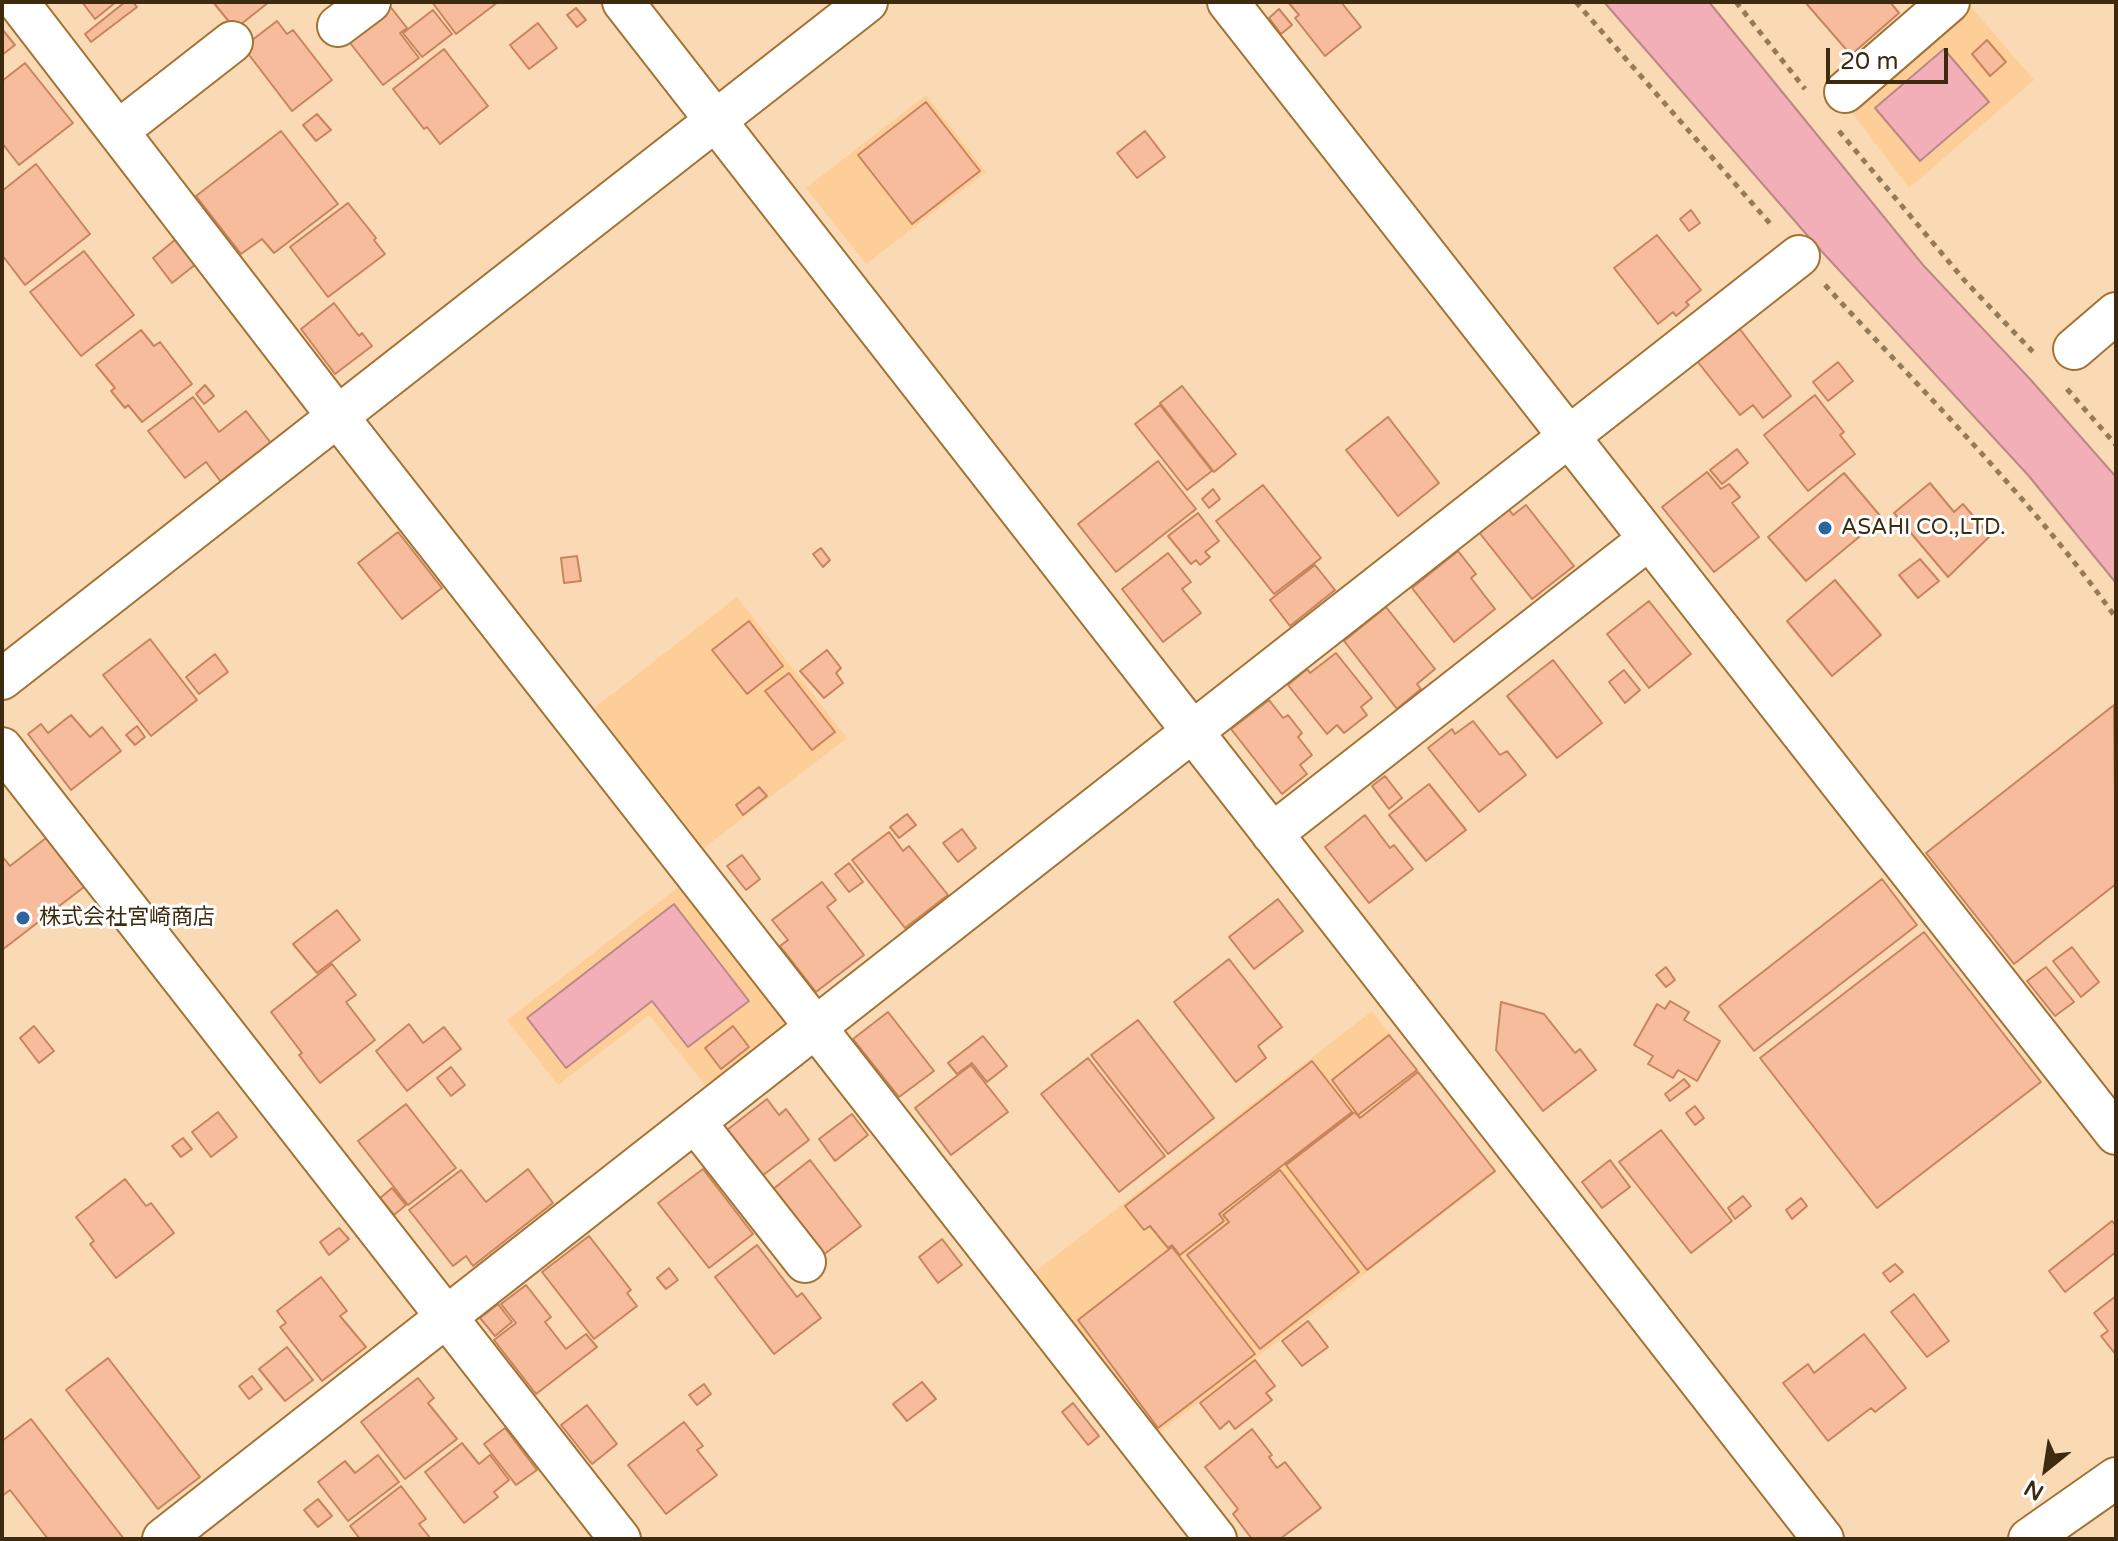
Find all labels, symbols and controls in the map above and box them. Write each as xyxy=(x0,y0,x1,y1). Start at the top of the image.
scale bar xyxy=(1830,32,1952,82)
text: 20 m xyxy=(1840,47,1898,76)
place label: ASAHI CO.,LTD. xyxy=(1841,515,2006,541)
marker: ASAHI CO.,LTD. xyxy=(1816,519,1834,537)
place label: 株式会社宮崎商店 xyxy=(39,905,215,931)
marker: 株式会社宮崎商店 xyxy=(14,909,32,927)
north arrow xyxy=(2006,1429,2086,1509)
text: N xyxy=(2020,1474,2048,1505)

